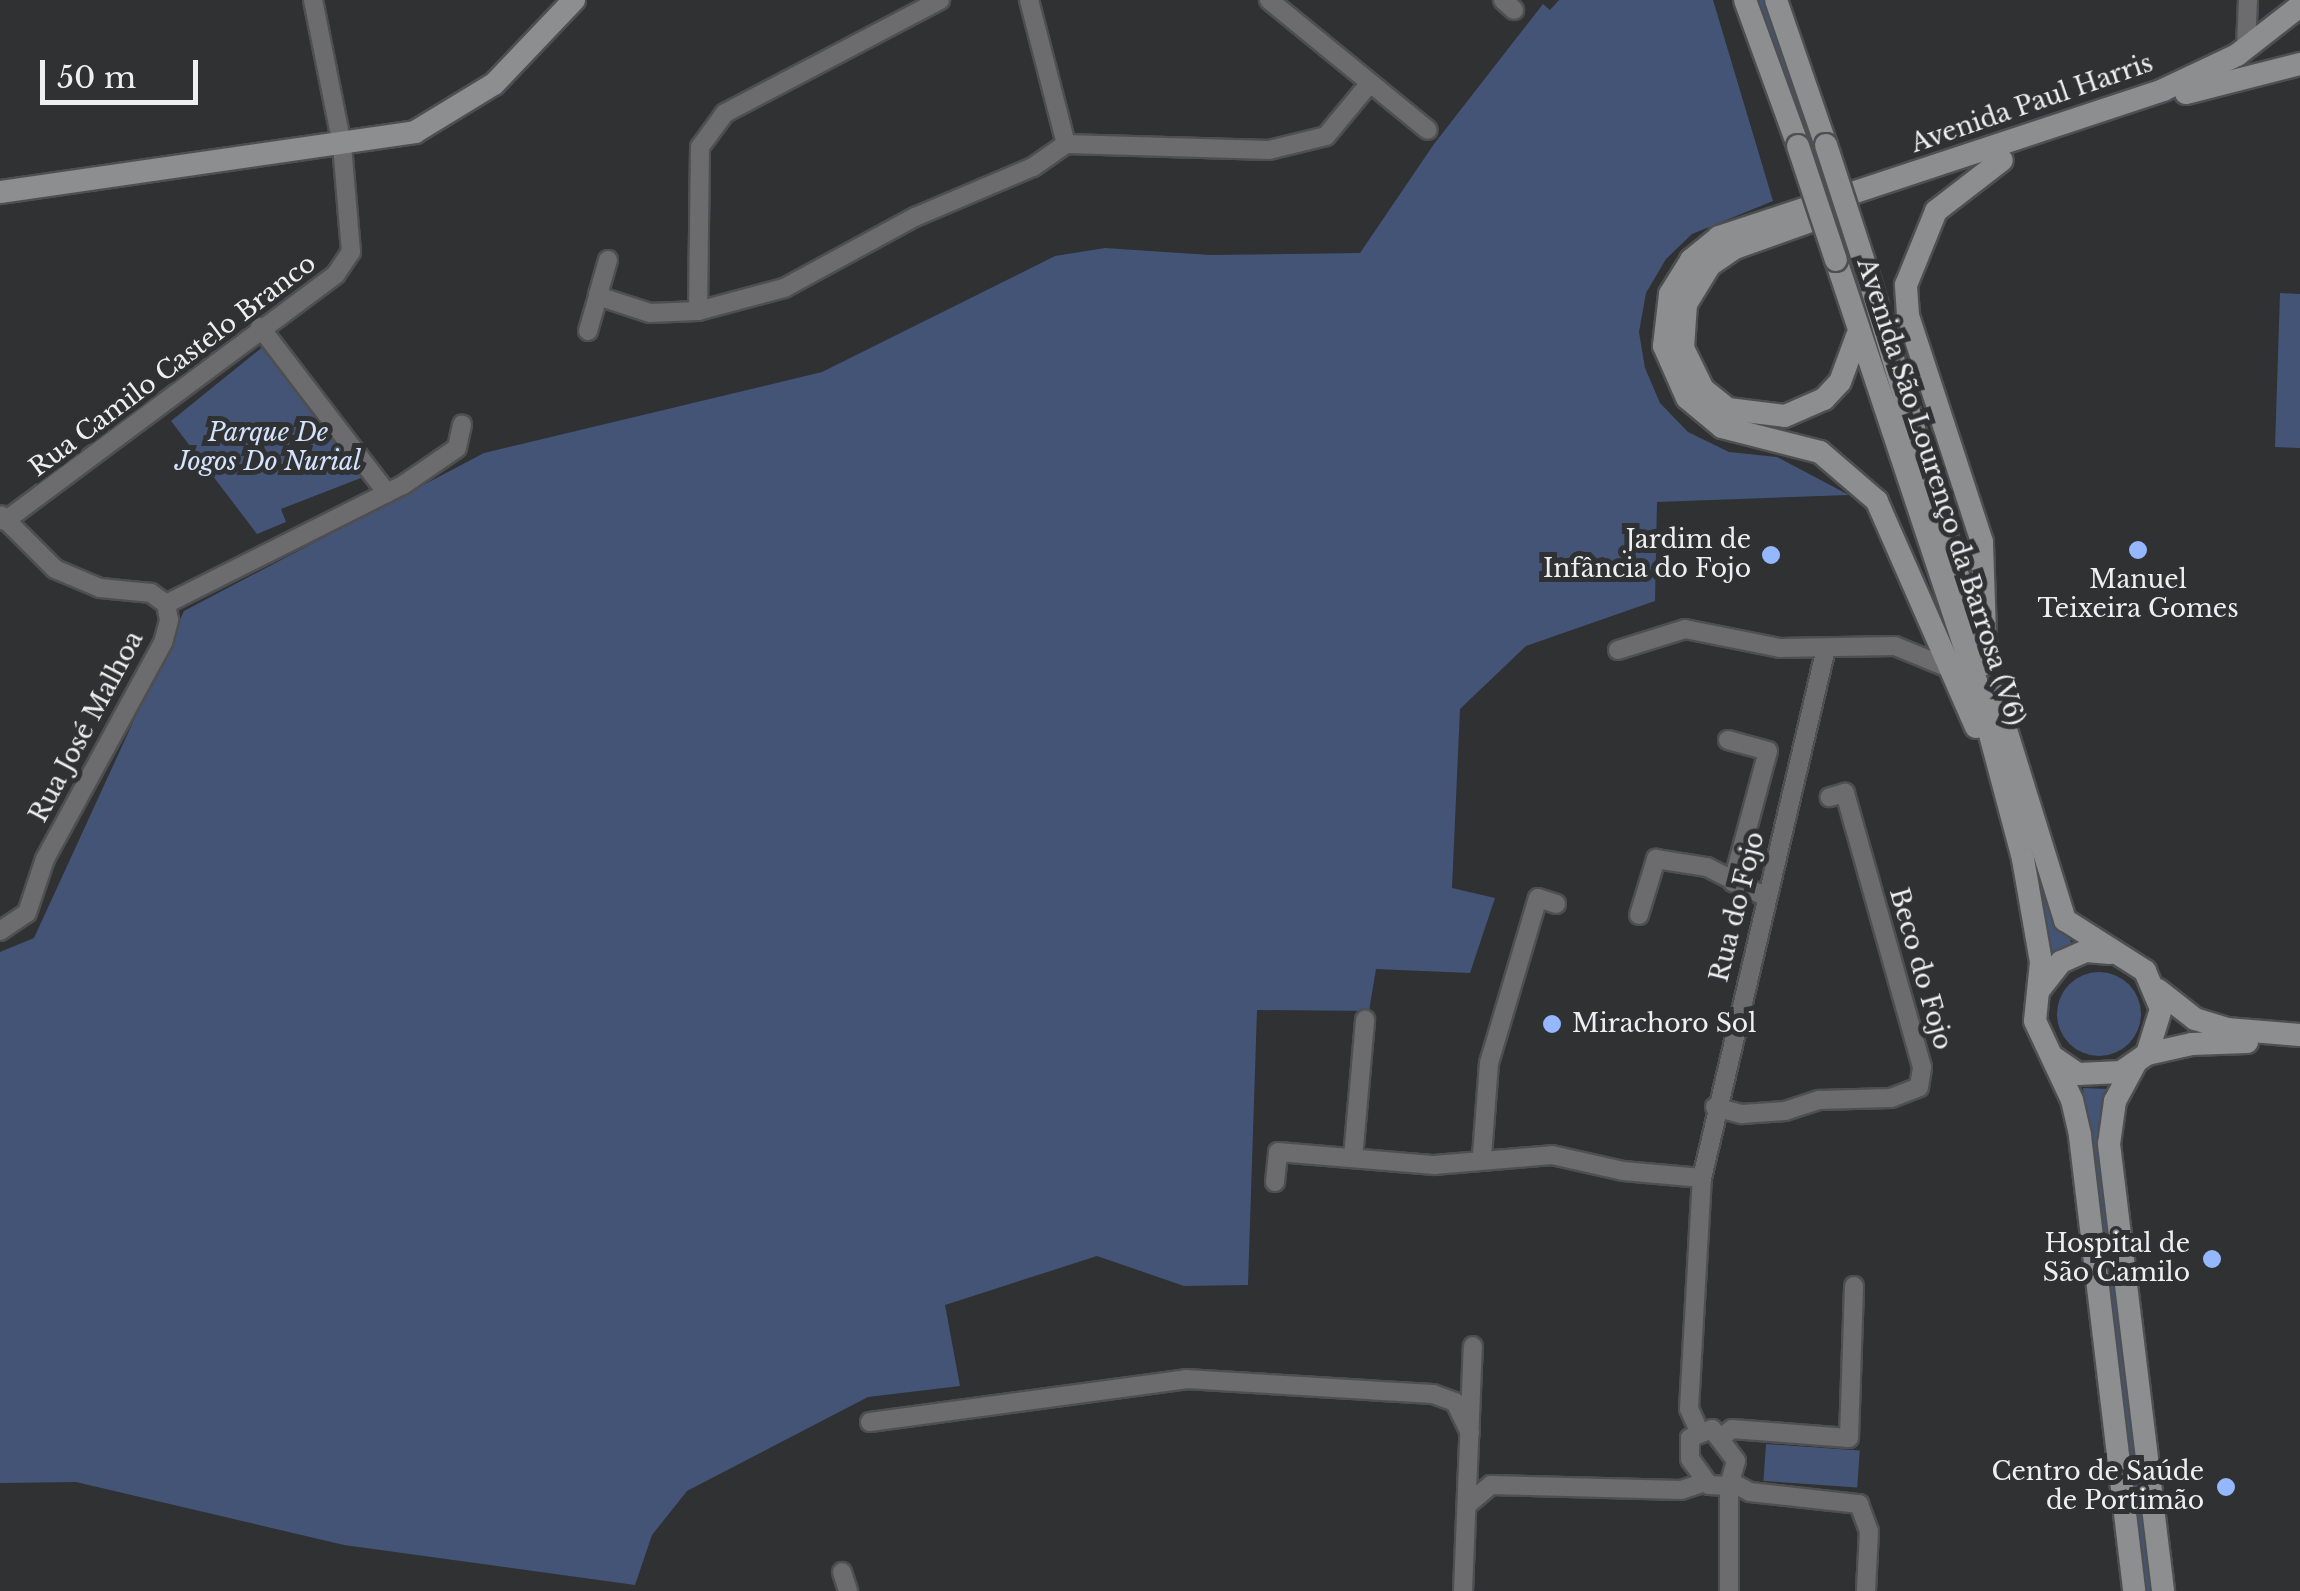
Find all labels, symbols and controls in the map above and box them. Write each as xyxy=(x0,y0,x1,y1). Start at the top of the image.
scale bar xyxy=(45,40,202,102)
street label: Avenida Paul Harris xyxy=(1907,48,2157,160)
text: 50 m xyxy=(57,59,136,96)
street label: Rua Camilo Castelo Branco xyxy=(24,248,322,484)
street label: Avenida São Lourenço da Barrosa (V6) xyxy=(1850,254,2030,730)
park label: Parque De Jogos Do Nurial xyxy=(175,419,361,478)
place label: Jardim de Infância do Fojo xyxy=(1543,526,1751,585)
marker: Manuel Teixeira Gomes xyxy=(2127,539,2149,561)
marker: Jardim de Infância do Fojo xyxy=(1760,544,1782,566)
place label: Manuel Teixeira Gomes xyxy=(2037,566,2239,625)
street label: Rua José Malhoa xyxy=(24,626,150,828)
street label: Rua do Fojo xyxy=(1705,829,1771,985)
street label: Beco do Fojo xyxy=(1883,885,1957,1053)
place label: Mirachoro Sol xyxy=(1572,1009,1756,1039)
marker: Mirachoro Sol xyxy=(1541,1013,1563,1035)
place label: Hospital de São Camilo xyxy=(2043,1230,2190,1289)
marker: Hospital de São Camilo xyxy=(2199,1246,2225,1272)
place label: Centro de Saúde de Portimão xyxy=(1991,1458,2204,1517)
marker: Centro de Saúde de Portimão xyxy=(2213,1474,2239,1500)

